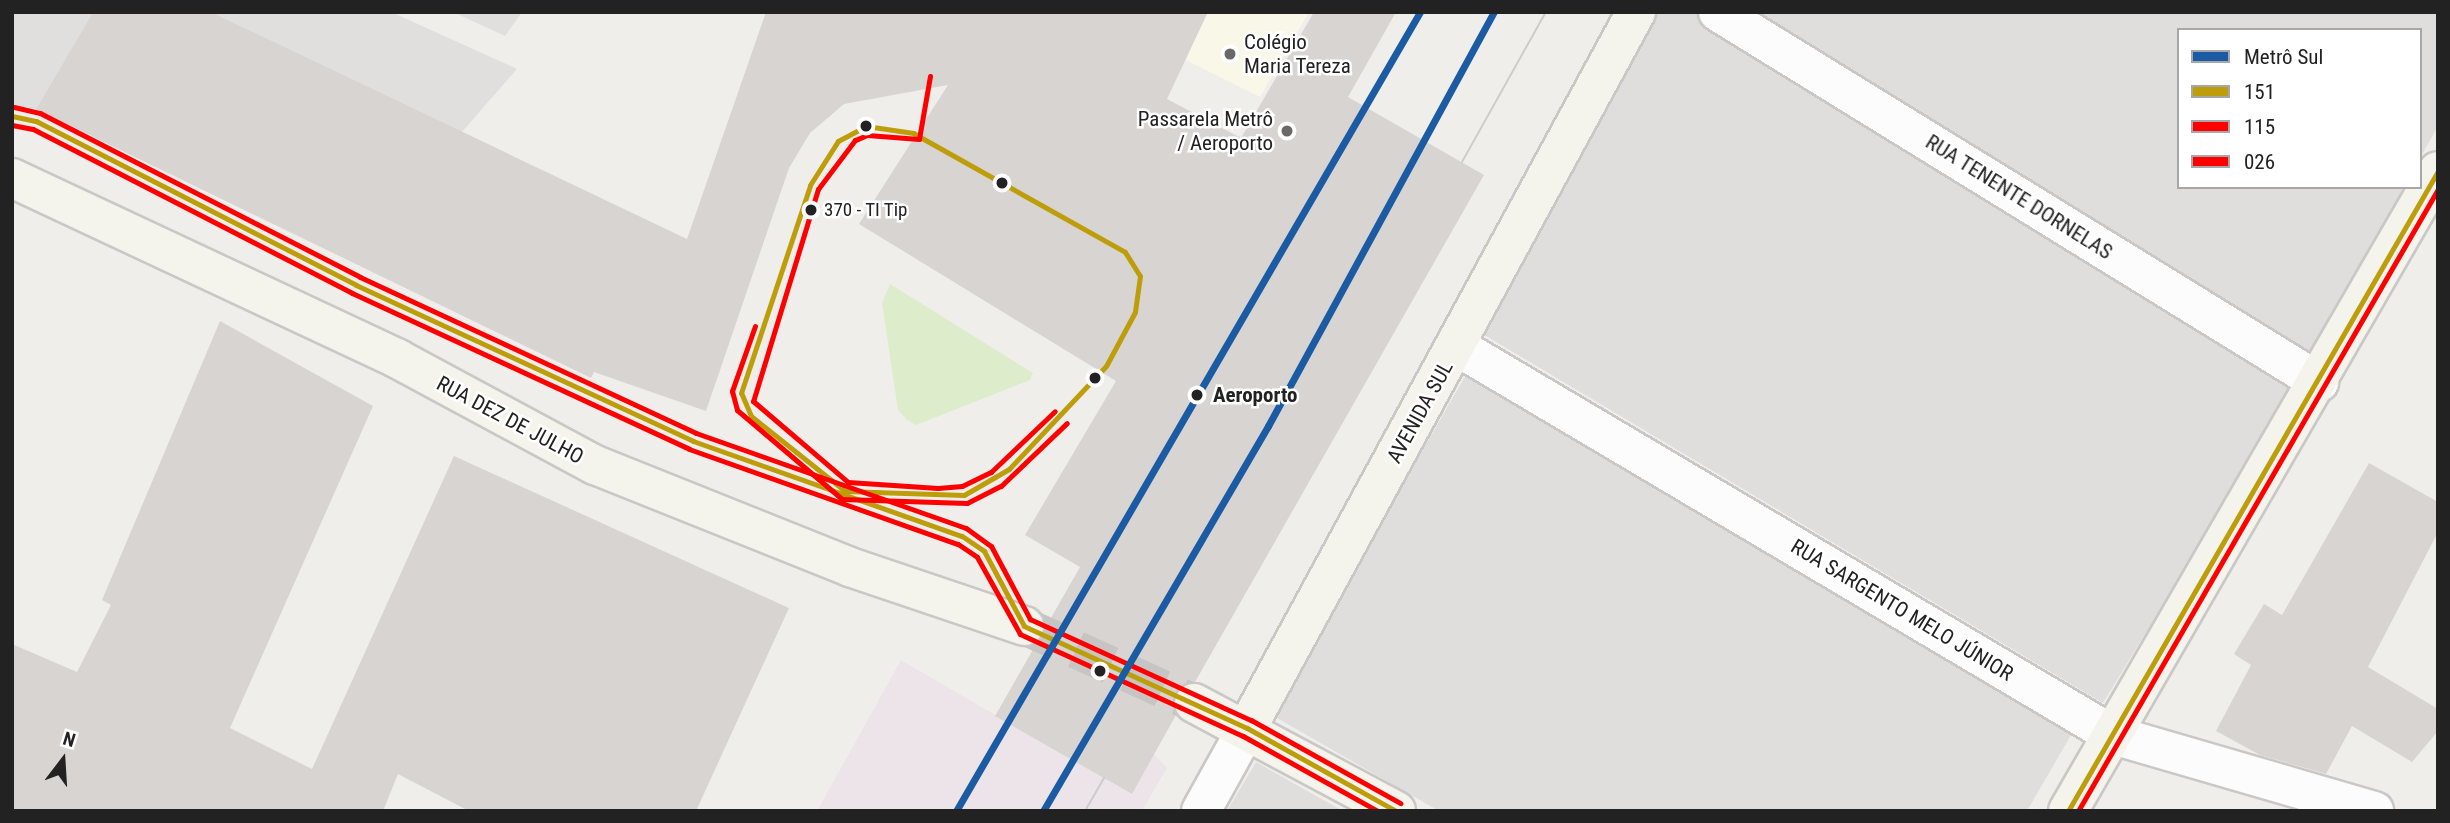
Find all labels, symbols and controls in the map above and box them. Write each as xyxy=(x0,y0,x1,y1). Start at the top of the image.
legend xyxy=(2177,28,2422,189)
place label: Colégio Maria Tereza xyxy=(1244,29,1351,79)
text: Metrô Sul xyxy=(2244,45,2323,69)
marker: Colégio Maria Tereza xyxy=(1222,46,1238,62)
text: 151 xyxy=(2244,80,2275,104)
place label: Passarela Metrô / Aeroporto xyxy=(1138,106,1273,156)
text: 115 xyxy=(2244,115,2275,139)
unlabelled marker xyxy=(859,119,873,133)
marker: Passarela Metrô / Aeroporto xyxy=(1279,123,1295,139)
street label: RUA TENENTE DORNELAS xyxy=(1921,129,2117,265)
text: 026 xyxy=(2244,150,2275,174)
unlabelled marker xyxy=(995,176,1009,190)
place label: 370 - TI Tip xyxy=(824,199,908,221)
marker: 370 - TI Tip xyxy=(804,203,818,217)
street label: AVENIDA SUL xyxy=(1382,356,1458,468)
street label: RUA DEZ DE JULHO xyxy=(432,371,588,469)
unlabelled marker xyxy=(1088,371,1102,385)
place label: Aeroporto xyxy=(1213,382,1298,408)
marker: Aeroporto xyxy=(1187,385,1207,405)
street label: RUA SARGENTO MELO JÚNIOR xyxy=(1786,534,2018,686)
unlabelled marker xyxy=(1093,664,1107,678)
north arrow xyxy=(28,725,98,795)
text: N xyxy=(60,727,78,752)

